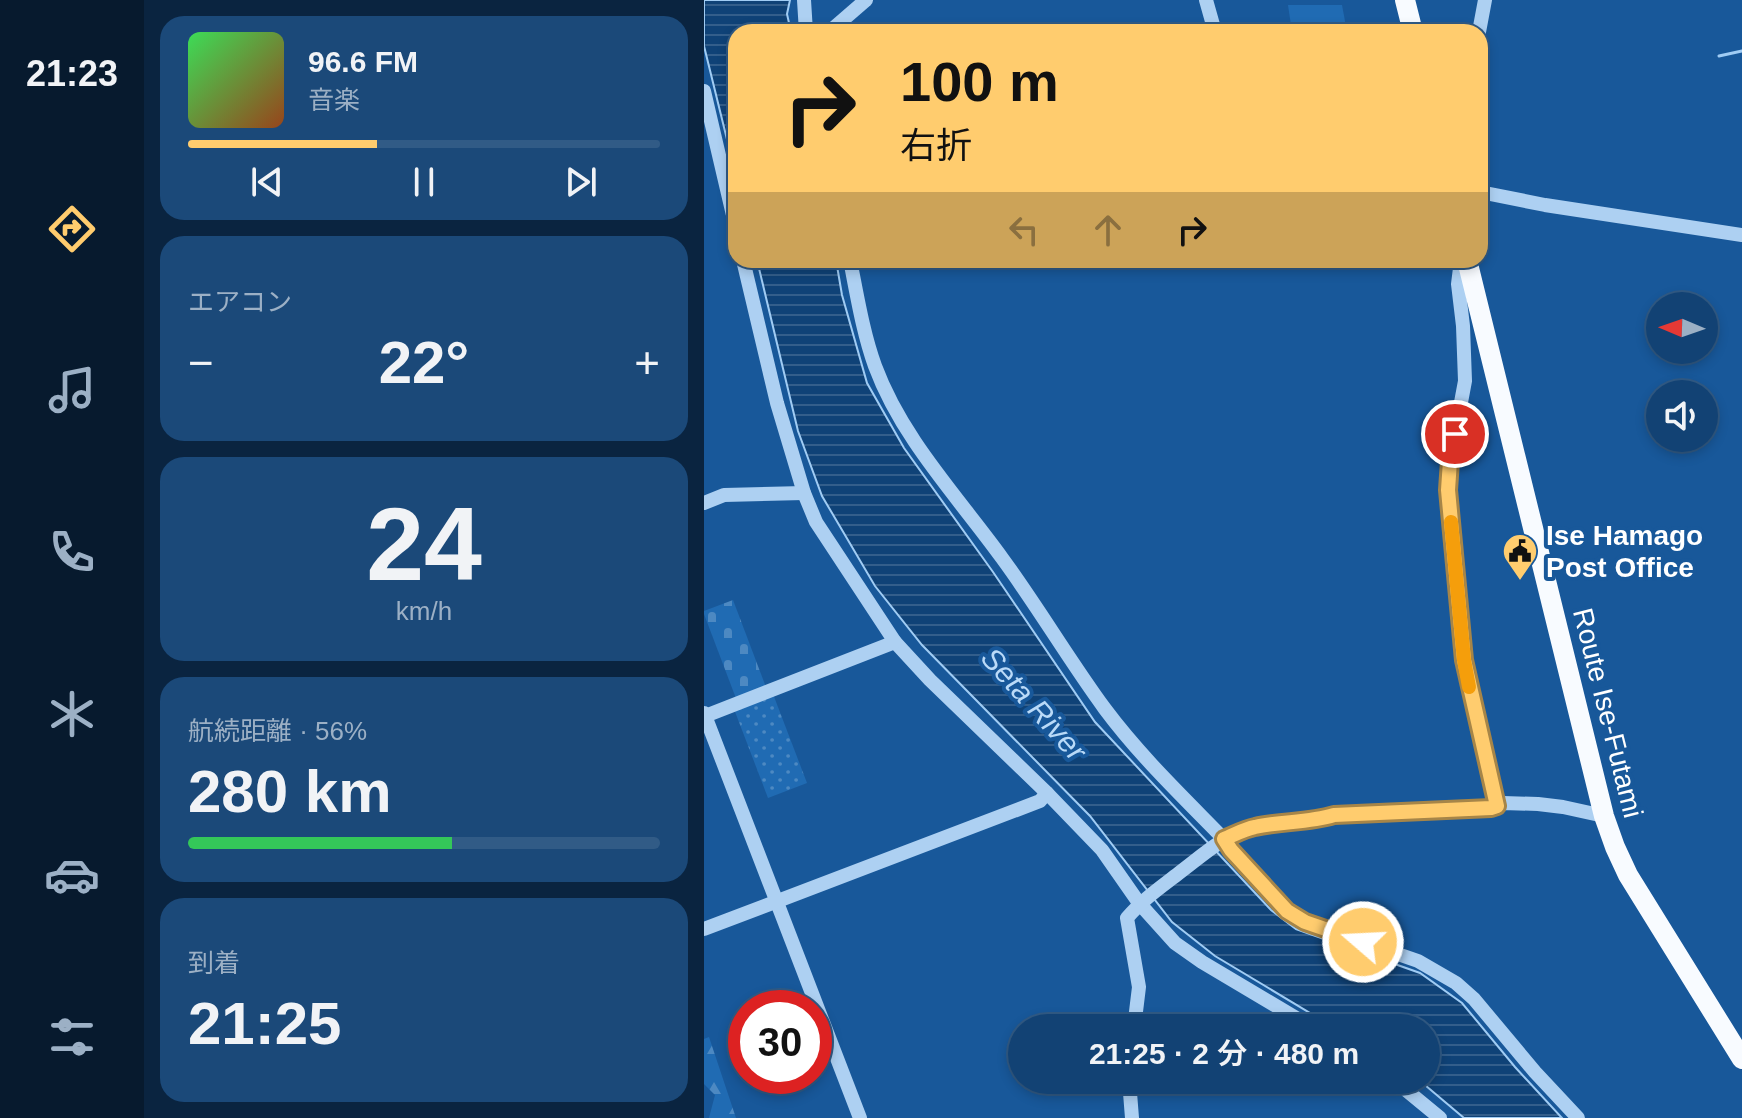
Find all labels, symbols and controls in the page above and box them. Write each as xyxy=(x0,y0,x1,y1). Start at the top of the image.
text: 96.6 FM xyxy=(308,45,418,78)
text: 100 m xyxy=(900,50,1059,113)
text: 21:23 xyxy=(26,53,118,94)
icon: right xyxy=(768,56,872,160)
text: 音楽 xyxy=(308,85,360,115)
text: 右折 xyxy=(900,125,972,166)
icon: previous xyxy=(245,160,289,204)
icon: pause xyxy=(402,160,446,204)
icon: next xyxy=(559,160,603,204)
icon: directions xyxy=(44,201,100,257)
icon: left xyxy=(1002,208,1046,252)
icon: ahead xyxy=(1086,208,1130,252)
icon: right xyxy=(1170,208,1214,252)
text: エアコン xyxy=(188,287,292,317)
north arrow xyxy=(1646,292,1718,364)
map controls xyxy=(1646,292,1718,452)
text: 22° xyxy=(379,329,469,396)
text: − xyxy=(188,338,214,387)
text: + xyxy=(634,338,660,387)
icon: music xyxy=(44,362,100,418)
button: sound xyxy=(1646,380,1718,452)
pin xyxy=(1421,400,1489,468)
icon: arrive xyxy=(1433,412,1477,456)
text: 24 xyxy=(366,486,482,602)
place label: Ise Hamago Post Office xyxy=(1546,520,1703,583)
icon: phone xyxy=(44,524,100,580)
public building icon: Ise Hamago Post Office xyxy=(1501,532,1539,582)
text: km/h xyxy=(396,596,452,626)
street label: Route Ise-Futami xyxy=(1567,605,1649,821)
water label: Seta River xyxy=(975,641,1094,768)
icon: climate xyxy=(44,686,100,742)
text: 航続距離 · 56% xyxy=(188,716,367,746)
text: 280 km xyxy=(188,758,392,825)
icon: car xyxy=(44,847,100,903)
position arrow xyxy=(1321,900,1405,984)
text: 到着 xyxy=(188,948,240,978)
text: 21:25 xyxy=(188,990,341,1057)
speed limit sign: 30 xyxy=(728,990,832,1094)
icon: filters xyxy=(44,1009,100,1065)
text: 21:25 · 2 分 · 480 m xyxy=(1089,1037,1359,1070)

